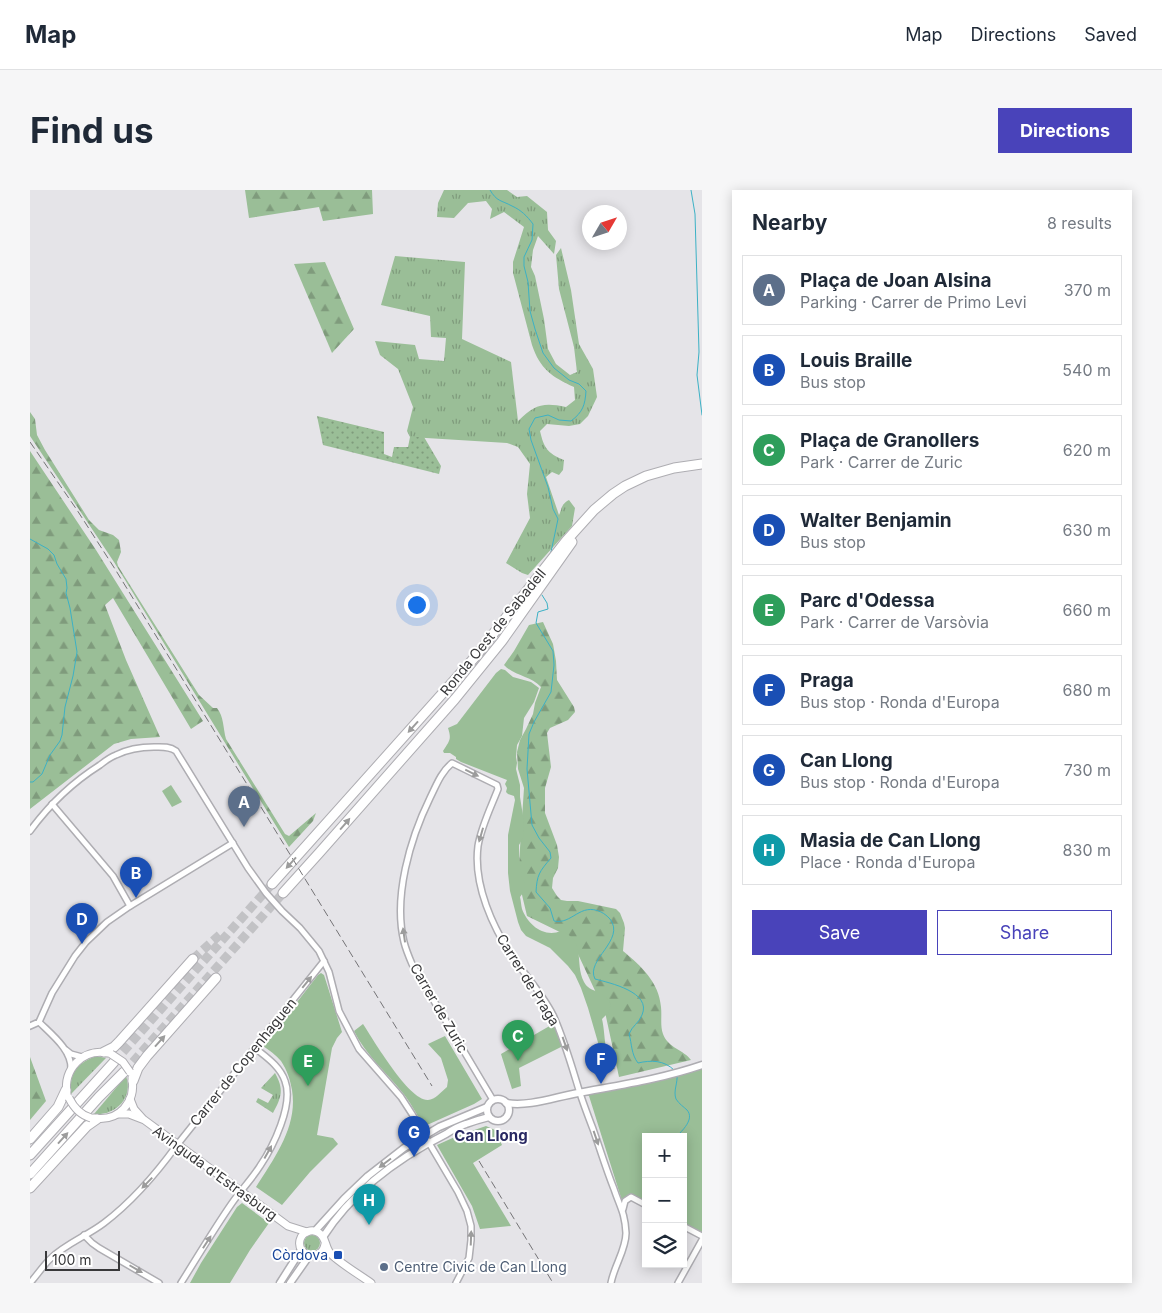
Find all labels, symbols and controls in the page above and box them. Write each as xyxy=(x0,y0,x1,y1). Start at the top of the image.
text: Map xyxy=(25,20,76,49)
text: Map xyxy=(905,24,943,45)
text: Directions xyxy=(971,24,1056,45)
text: Saved xyxy=(1084,24,1137,45)
button: Directions xyxy=(998,108,1132,153)
text: Find us xyxy=(30,109,154,151)
north arrow xyxy=(582,205,627,250)
text: Nearby xyxy=(752,210,827,235)
text: 8 results xyxy=(1047,213,1112,233)
text: Plaça de Joan Alsina xyxy=(800,269,991,292)
text: A xyxy=(763,280,775,300)
text: 370 m xyxy=(1064,280,1111,300)
text: Parking · Carrer de Primo Levi xyxy=(800,292,1027,312)
text: Louis Braille xyxy=(800,349,912,372)
text: B xyxy=(764,360,774,380)
text: 540 m xyxy=(1062,360,1111,380)
text: Bus stop xyxy=(800,372,866,392)
text: Plaça de Granollers xyxy=(800,429,979,452)
text: C xyxy=(763,440,775,460)
text: 620 m xyxy=(1063,440,1111,460)
text: Park · Carrer de Zuric xyxy=(800,452,963,472)
text: Walter Benjamin xyxy=(800,509,952,532)
text: D xyxy=(763,520,775,540)
text: 630 m xyxy=(1063,520,1111,540)
text: Bus stop xyxy=(800,532,866,552)
street label: Ronda Oest de Sabadell xyxy=(436,565,549,699)
text: Parc d'Odessa xyxy=(800,589,935,612)
your location xyxy=(404,592,430,618)
text: E xyxy=(764,600,774,620)
text: 660 m xyxy=(1063,600,1111,620)
text: Park · Carrer de Varsòvia xyxy=(800,612,989,632)
text: Praga xyxy=(800,669,854,692)
text: F xyxy=(764,680,774,700)
text: 680 m xyxy=(1063,680,1111,700)
text: Bus stop · Ronda d'Europa xyxy=(800,692,1000,712)
one-way arrow xyxy=(407,721,419,733)
text: Can Llong xyxy=(800,749,893,772)
text: G xyxy=(763,760,775,780)
text: 730 m xyxy=(1064,760,1111,780)
one-way arrow xyxy=(465,769,479,777)
text: Bus stop · Ronda d'Europa xyxy=(800,772,1000,792)
pin: A xyxy=(228,786,260,827)
one-way arrow xyxy=(339,819,351,831)
one-way arrow xyxy=(477,827,485,842)
text: Masia de Can Llong xyxy=(800,829,981,852)
text: H xyxy=(763,840,775,860)
text: 830 m xyxy=(1063,840,1111,860)
text: Place · Ronda d'Europa xyxy=(800,852,976,872)
pin: B xyxy=(120,857,152,898)
one-way arrow xyxy=(285,857,297,869)
pin: D xyxy=(66,903,98,944)
button: Save xyxy=(752,910,927,955)
button: Share xyxy=(937,910,1112,955)
one-way arrow xyxy=(399,927,407,943)
street label: Carrer de Praga xyxy=(493,931,564,1029)
street label: Carrer de Zuric xyxy=(407,960,472,1056)
one-way arrow xyxy=(301,976,312,989)
street label: Carrer de Copenhaguen xyxy=(186,994,299,1129)
pin: C xyxy=(502,1020,534,1061)
one-way arrow xyxy=(154,1036,166,1048)
one-way arrow xyxy=(562,1037,569,1052)
pin: F xyxy=(585,1043,617,1084)
pin: E xyxy=(292,1045,324,1086)
pin: G xyxy=(398,1116,430,1157)
street label: Avinguda d'Estrasburg xyxy=(150,1122,281,1223)
district label: Can Llong xyxy=(454,1126,528,1145)
one-way arrow xyxy=(592,1131,600,1146)
one-way arrow xyxy=(57,1132,69,1144)
map controls xyxy=(642,1133,687,1268)
button: + xyxy=(642,1133,687,1178)
one-way arrow xyxy=(264,1145,273,1158)
one-way arrow xyxy=(378,1158,392,1168)
one-way arrow xyxy=(141,1177,153,1189)
button: − xyxy=(642,1178,687,1223)
pin: H xyxy=(353,1184,385,1225)
button: layers xyxy=(642,1223,687,1268)
one-way arrow xyxy=(467,1229,475,1245)
one-way arrow xyxy=(202,1235,211,1248)
place label: Còrdova xyxy=(272,1246,328,1263)
scale bar xyxy=(45,1248,120,1271)
marker: Còrdova xyxy=(332,1249,344,1261)
text: 100 m xyxy=(52,1251,92,1268)
place label: Centre Civic de Can Llong xyxy=(394,1258,567,1275)
marker: Centre Civic de Can Llong xyxy=(378,1261,390,1273)
one-way arrow xyxy=(129,1265,142,1274)

